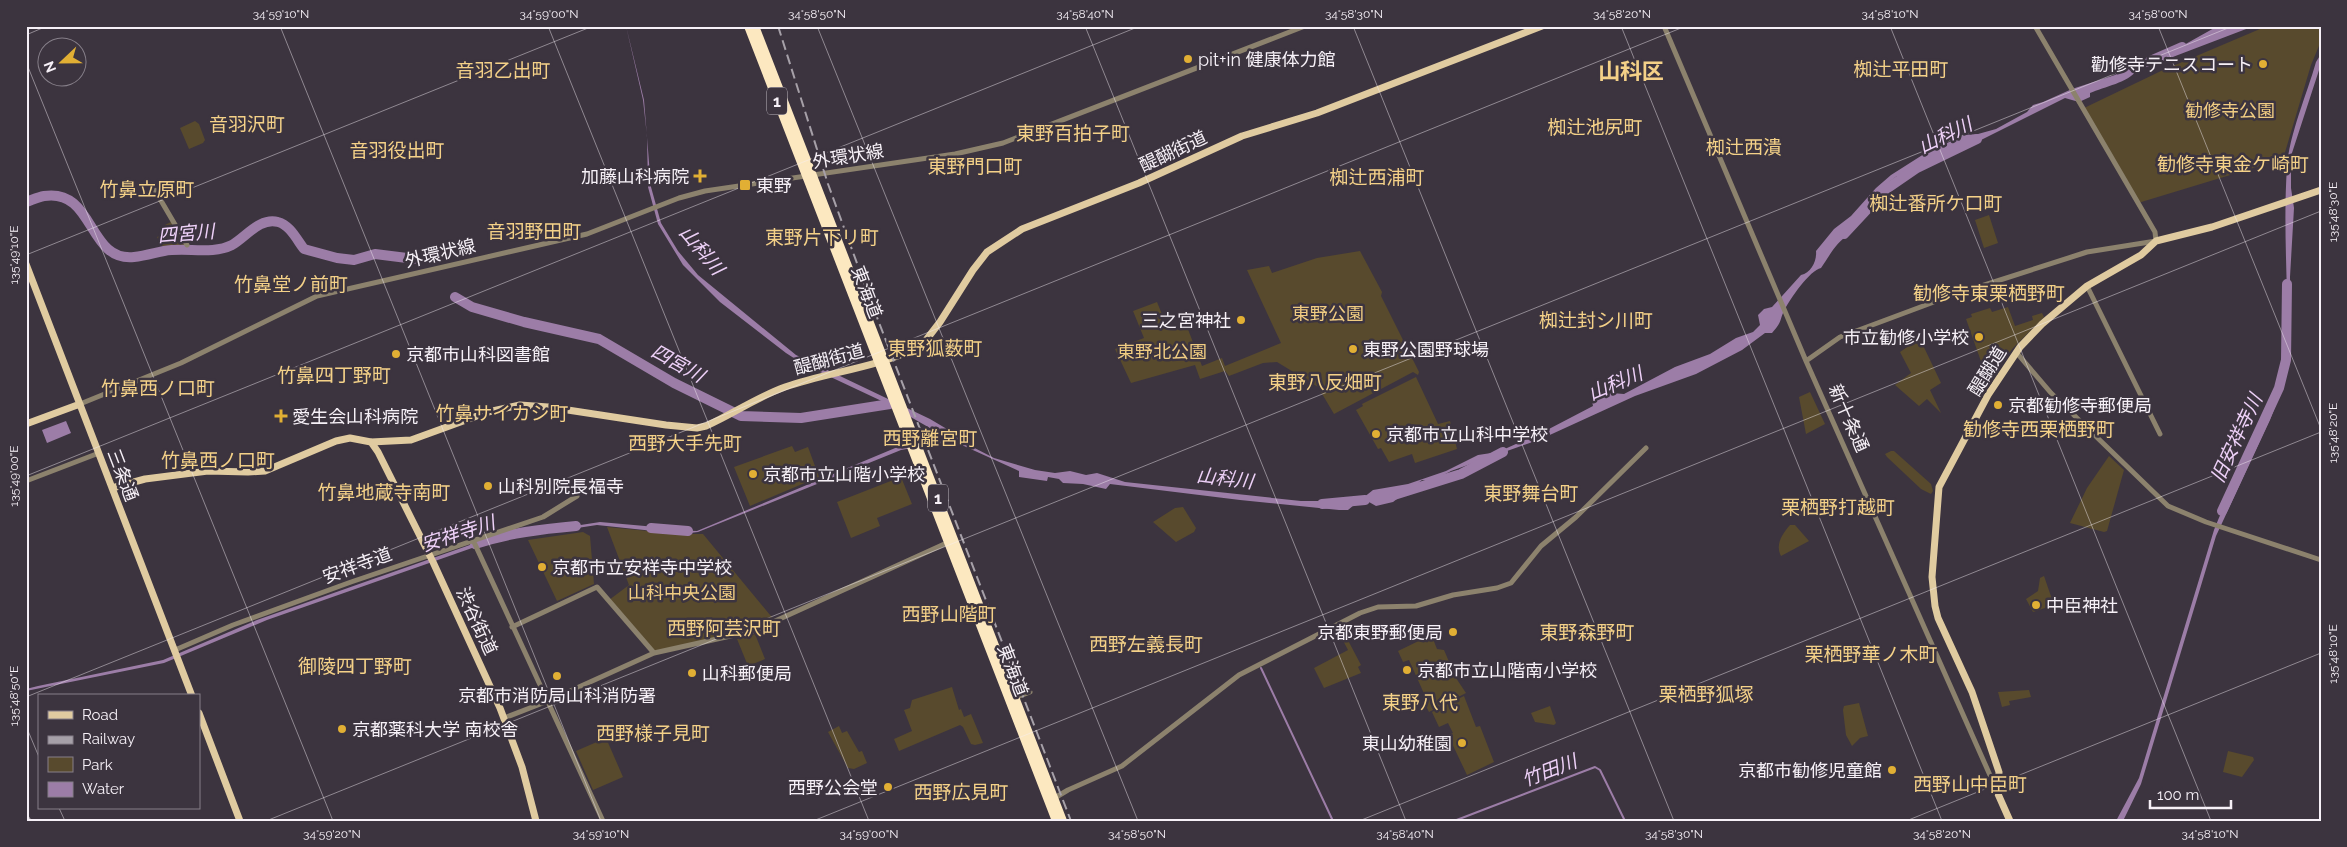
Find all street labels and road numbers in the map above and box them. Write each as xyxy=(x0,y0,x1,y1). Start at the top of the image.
road number: 1 xyxy=(767,88,787,114)
street label: 醍醐街道 xyxy=(1136,126,1210,176)
street label: 外環状線 xyxy=(811,140,885,172)
street label: 外環状線 xyxy=(403,235,477,271)
street label: 東海道 xyxy=(848,263,886,321)
street label: 醍醐街道 xyxy=(792,340,866,378)
street label: 醍醐道 xyxy=(1964,343,2010,399)
street label: 新十条通 xyxy=(1825,381,1873,455)
street label: 三条通 xyxy=(104,446,142,504)
road number: 1 xyxy=(928,484,948,512)
street label: 安祥寺道 xyxy=(320,543,394,587)
street label: 渋谷街道 xyxy=(452,584,502,658)
street label: 東海道 xyxy=(994,641,1032,699)

